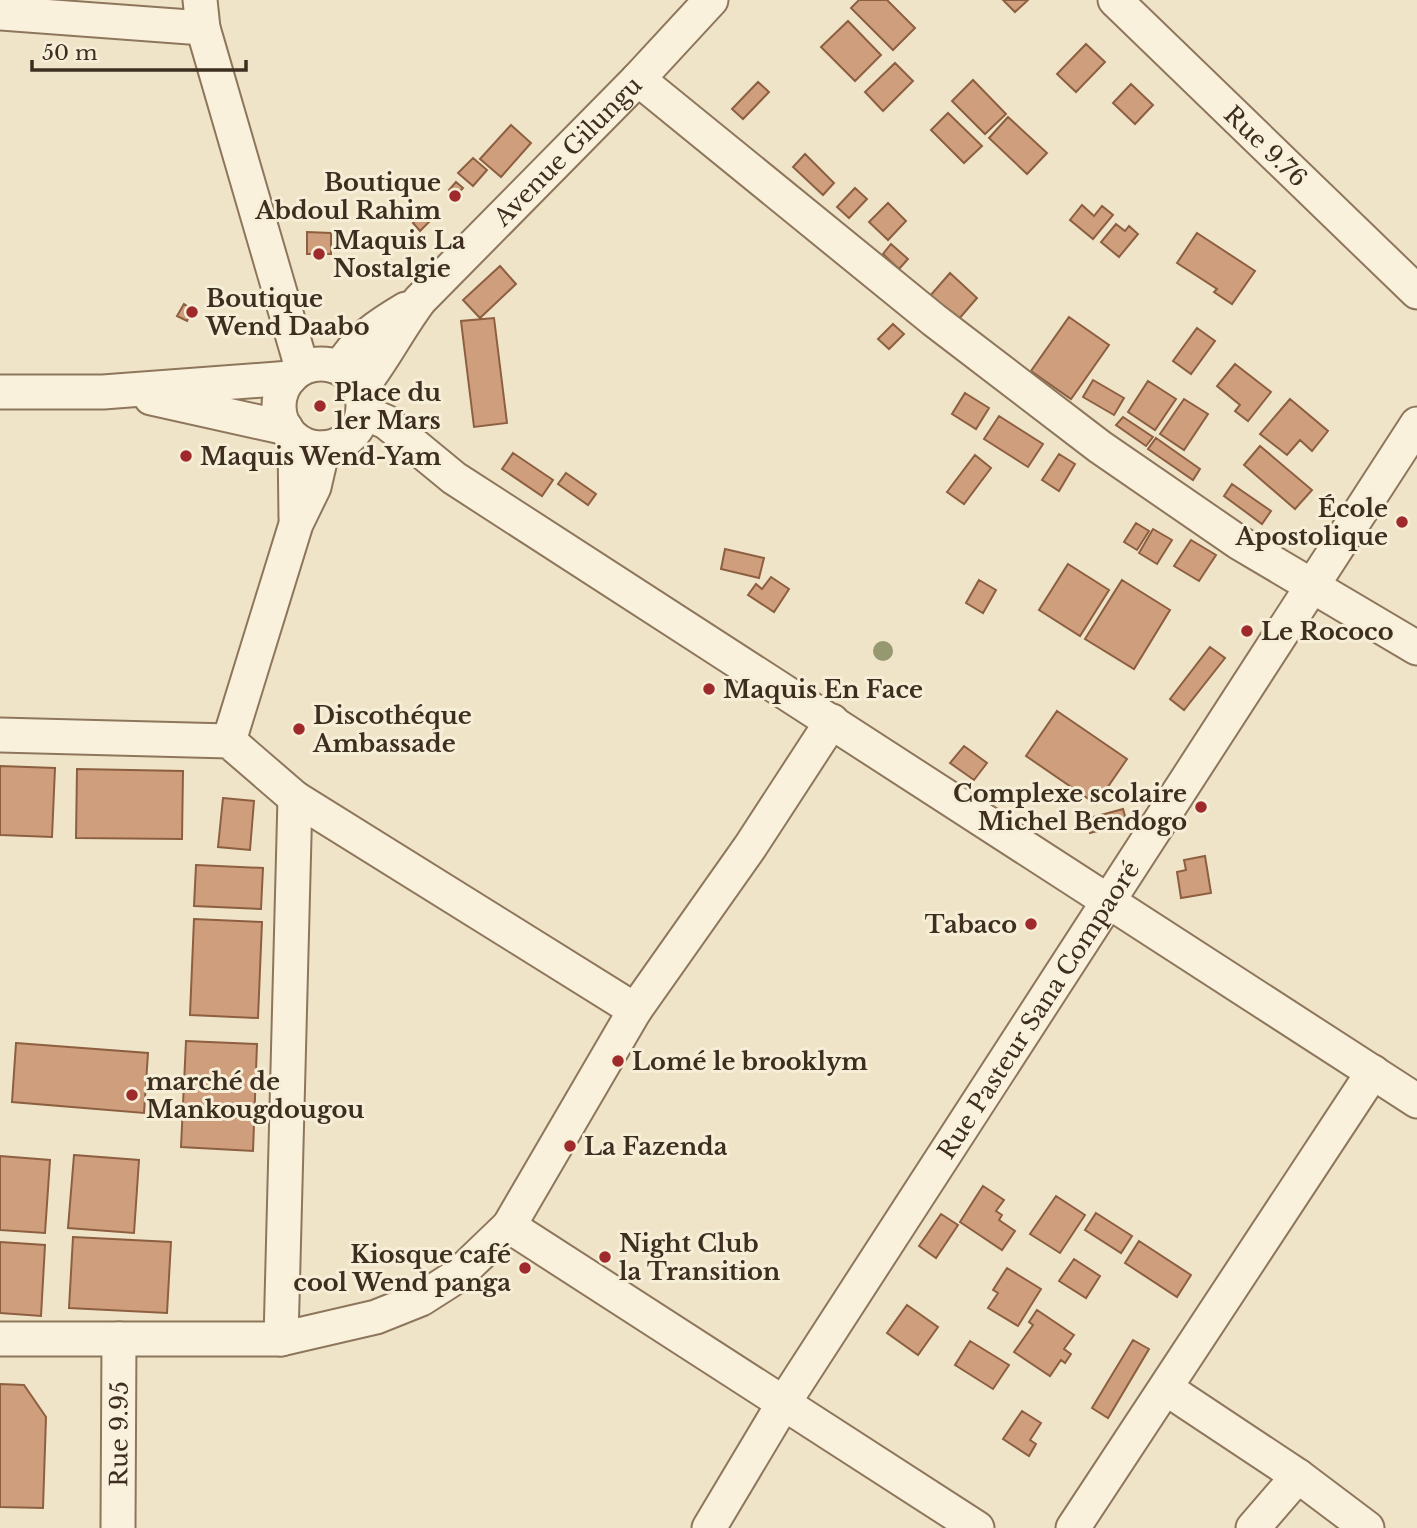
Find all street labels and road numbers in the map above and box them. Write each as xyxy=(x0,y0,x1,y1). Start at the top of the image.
street label: Avenue Gilungu xyxy=(487,70,647,232)
street label: Rue 9.76 xyxy=(1218,99,1313,193)
street label: Rue Pasteur Sana Compaoré xyxy=(931,855,1145,1164)
street label: Rue 9.95 xyxy=(104,1381,133,1487)

